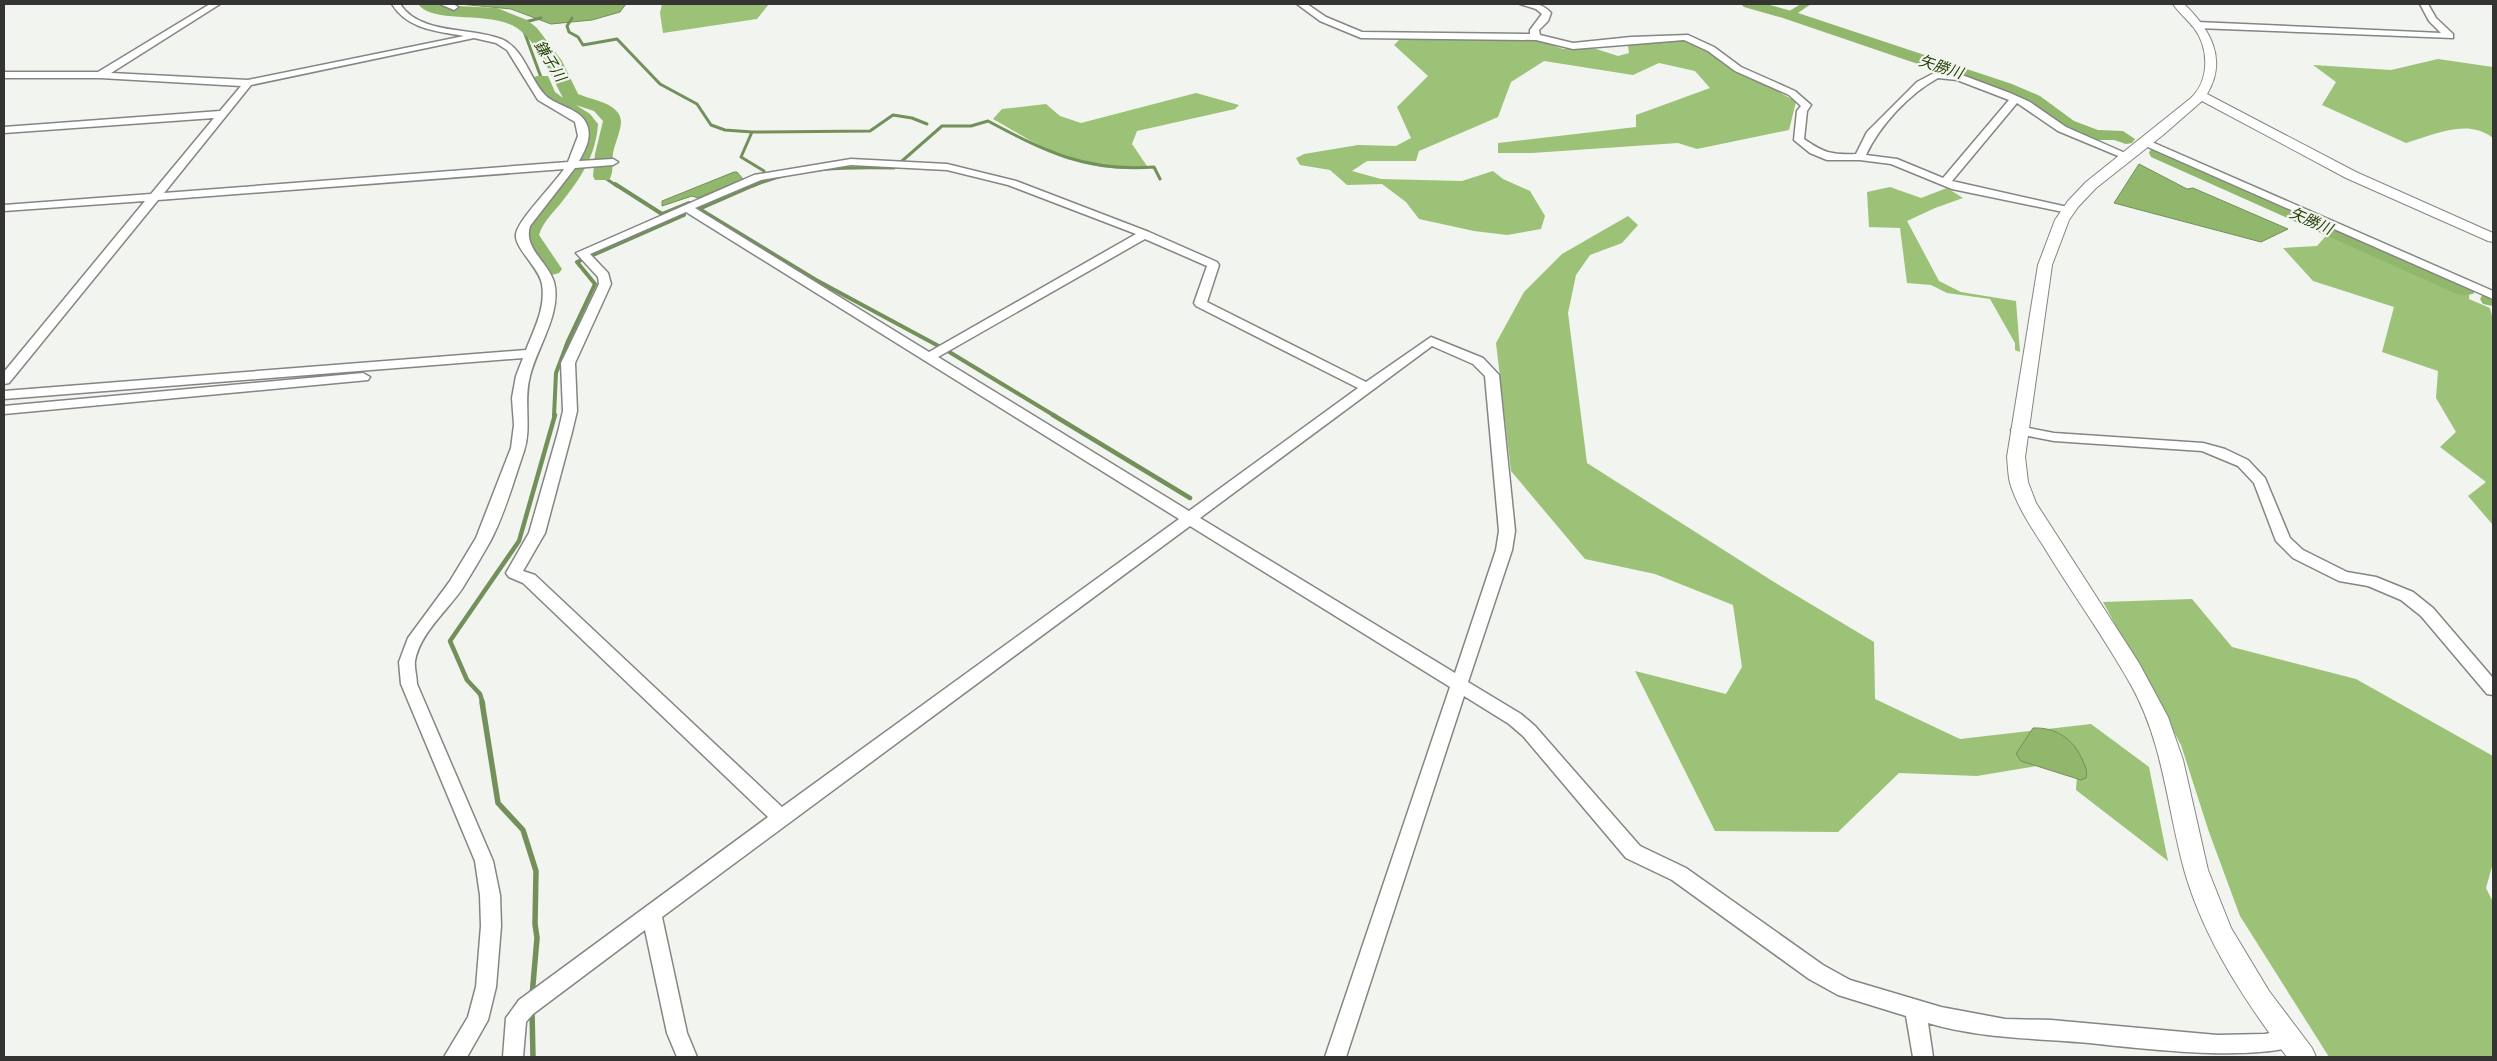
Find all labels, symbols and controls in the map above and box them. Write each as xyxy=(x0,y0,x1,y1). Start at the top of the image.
water label: 鎌子川 xyxy=(530,37,571,87)
water label: 矢勝川 xyxy=(1917,51,1967,83)
water label: 矢勝川 xyxy=(2287,204,2337,239)

